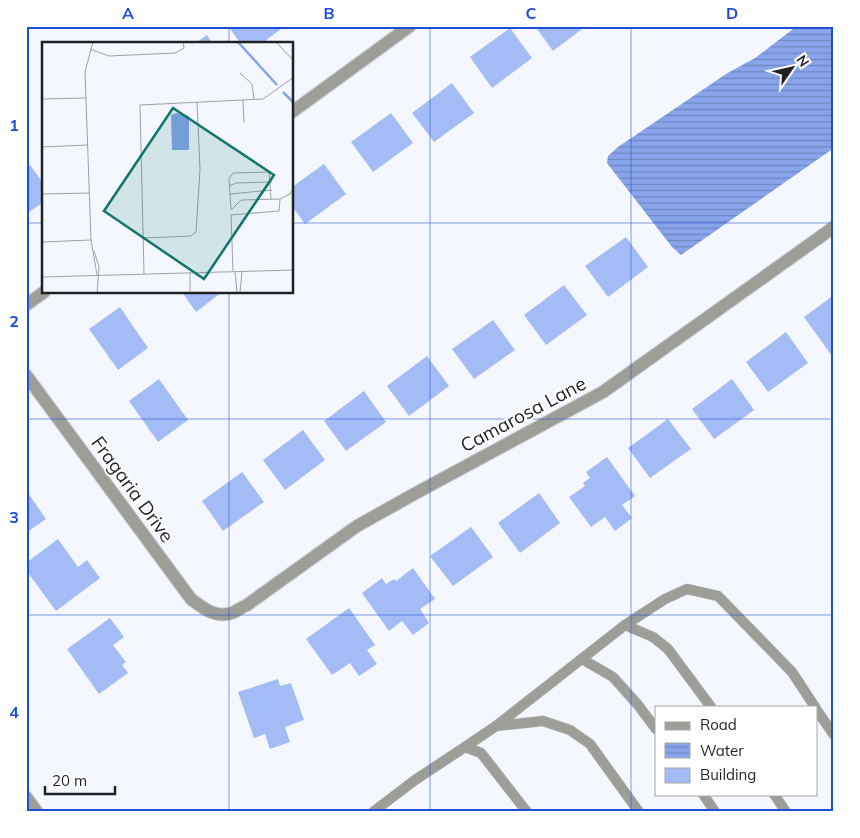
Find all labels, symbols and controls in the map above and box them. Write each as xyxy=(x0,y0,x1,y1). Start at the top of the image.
text: A xyxy=(122,3,134,23)
text: B xyxy=(323,3,335,23)
text: C xyxy=(526,3,537,23)
text: D xyxy=(726,3,738,23)
inset map xyxy=(42,42,294,294)
north arrow xyxy=(768,42,818,92)
text: N xyxy=(792,51,813,70)
text: 1 xyxy=(9,115,19,135)
text: 2 xyxy=(9,311,19,331)
street label: Camarosa Lane xyxy=(456,371,590,457)
street label: Fragaria Drive xyxy=(86,431,180,547)
text: 3 xyxy=(9,507,19,527)
text: 4 xyxy=(9,702,19,722)
legend xyxy=(655,706,818,796)
text: Road xyxy=(700,715,737,734)
text: Water xyxy=(700,741,744,760)
scale bar xyxy=(45,763,115,795)
text: Building xyxy=(700,765,756,784)
text: 20 m xyxy=(52,771,87,790)

